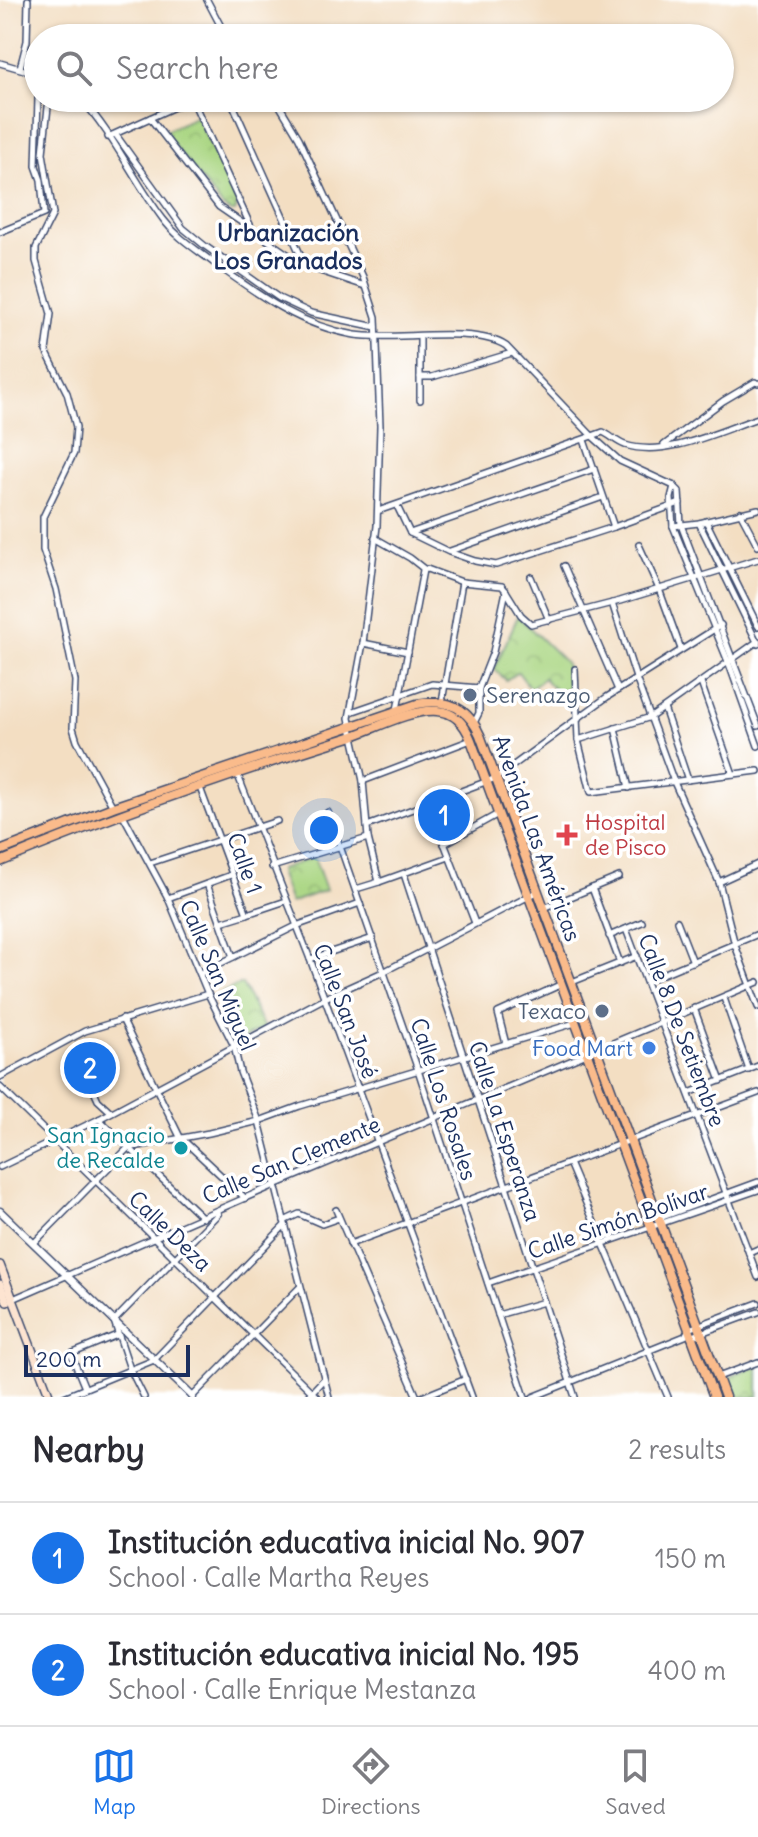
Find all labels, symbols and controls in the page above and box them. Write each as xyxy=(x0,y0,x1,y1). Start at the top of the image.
search box xyxy=(24,24,734,112)
icon: search xyxy=(52,46,96,90)
text: Search here xyxy=(116,49,279,87)
district label: Urbanización Los Granados xyxy=(213,217,363,275)
place label: Serenazgo xyxy=(486,681,591,709)
marker: Serenazgo xyxy=(461,686,479,704)
street label: Avenida Las Américas xyxy=(487,731,587,945)
pin: 1 xyxy=(418,785,470,845)
place label: Hospital de Pisco xyxy=(585,808,666,861)
your location xyxy=(304,810,344,850)
marker: Hospital de Pisco xyxy=(556,824,578,846)
street label: Calle 1 xyxy=(221,829,269,897)
street label: Calle San Miguel xyxy=(174,895,262,1055)
street label: Calle 8 De Setiembre xyxy=(632,930,732,1130)
street label: Calle San José xyxy=(307,940,385,1082)
place label: Texaco xyxy=(518,997,586,1025)
marker: Texaco xyxy=(593,1002,611,1020)
street label: Calle Los Rosales xyxy=(405,1014,483,1184)
place label: Food Mart xyxy=(532,1034,633,1062)
street label: Calle La Esperanza xyxy=(463,1037,547,1225)
pin: 2 xyxy=(64,1038,116,1098)
marker: Food Mart xyxy=(640,1039,658,1057)
street label: Calle San Clemente xyxy=(198,1110,384,1210)
place label: San Ignacio de Recalde xyxy=(47,1121,165,1174)
marker: San Ignacio de Recalde xyxy=(172,1139,190,1157)
street label: Calle Simón Bolívar xyxy=(524,1177,712,1265)
street label: Calle Deza xyxy=(123,1185,217,1277)
scale bar xyxy=(24,1341,190,1377)
text: 200 m xyxy=(36,1345,102,1373)
text: Nearby xyxy=(32,1428,145,1471)
text: 2 results xyxy=(628,1433,726,1466)
text: Institución educativa inicial No. 907 xyxy=(108,1523,584,1561)
text: 1 xyxy=(53,1542,63,1575)
text: 150 m xyxy=(655,1542,726,1575)
text: School · Calle Martha Reyes xyxy=(108,1561,429,1594)
text: Institución educativa inicial No. 195 xyxy=(108,1635,579,1673)
text: 2 xyxy=(51,1654,65,1687)
text: 400 m xyxy=(648,1654,726,1687)
text: School · Calle Enrique Mestanza xyxy=(108,1673,476,1706)
tab: Map xyxy=(92,1744,136,1820)
tab: Directions xyxy=(321,1744,421,1820)
tab: Saved xyxy=(605,1744,666,1820)

